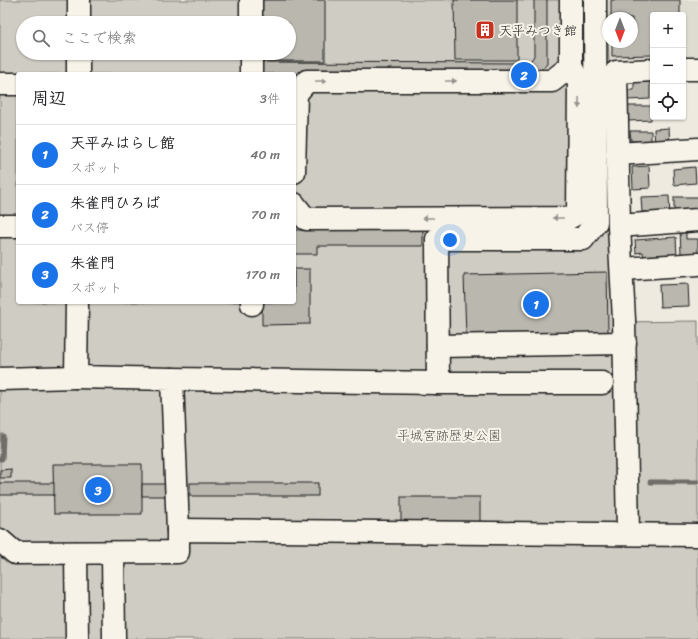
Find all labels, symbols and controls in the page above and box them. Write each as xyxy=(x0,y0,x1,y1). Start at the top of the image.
north arrow xyxy=(602,12,638,48)
map controls xyxy=(650,12,686,120)
button: + xyxy=(650,12,686,48)
search box xyxy=(16,16,296,60)
building icon: 天平みつき館 xyxy=(474,19,496,41)
place label: 天平みつき館 xyxy=(499,19,577,42)
text: ここで検索 xyxy=(62,25,137,51)
icon: search xyxy=(30,27,52,49)
button: − xyxy=(650,48,686,84)
pin: 2 xyxy=(511,60,537,90)
one-way arrow xyxy=(315,78,328,84)
one-way arrow xyxy=(445,78,458,84)
text: 周辺 xyxy=(32,83,66,113)
button: locate xyxy=(650,84,686,120)
text: 3件 xyxy=(260,87,280,110)
one-way arrow xyxy=(576,97,582,110)
text: 天平みはらし館 xyxy=(70,130,175,156)
text: 1 xyxy=(42,143,48,166)
text: 40 m xyxy=(250,143,280,166)
text: スポット xyxy=(70,156,122,179)
text: 朱雀門ひろば xyxy=(70,190,160,216)
text: 2 xyxy=(41,203,49,226)
text: 70 m xyxy=(251,203,280,226)
one-way arrow xyxy=(421,215,434,221)
one-way arrow xyxy=(551,215,564,221)
text: バス停 xyxy=(70,216,109,239)
your location xyxy=(440,230,460,250)
text: 朱雀門 xyxy=(70,250,115,276)
text: 3 xyxy=(41,263,49,286)
text: 170 m xyxy=(245,263,280,286)
text: スポット xyxy=(70,276,122,299)
pin: 1 xyxy=(523,289,549,319)
park label: 平城宮跡歴史公園 xyxy=(397,424,501,447)
pin: 3 xyxy=(85,475,111,505)

